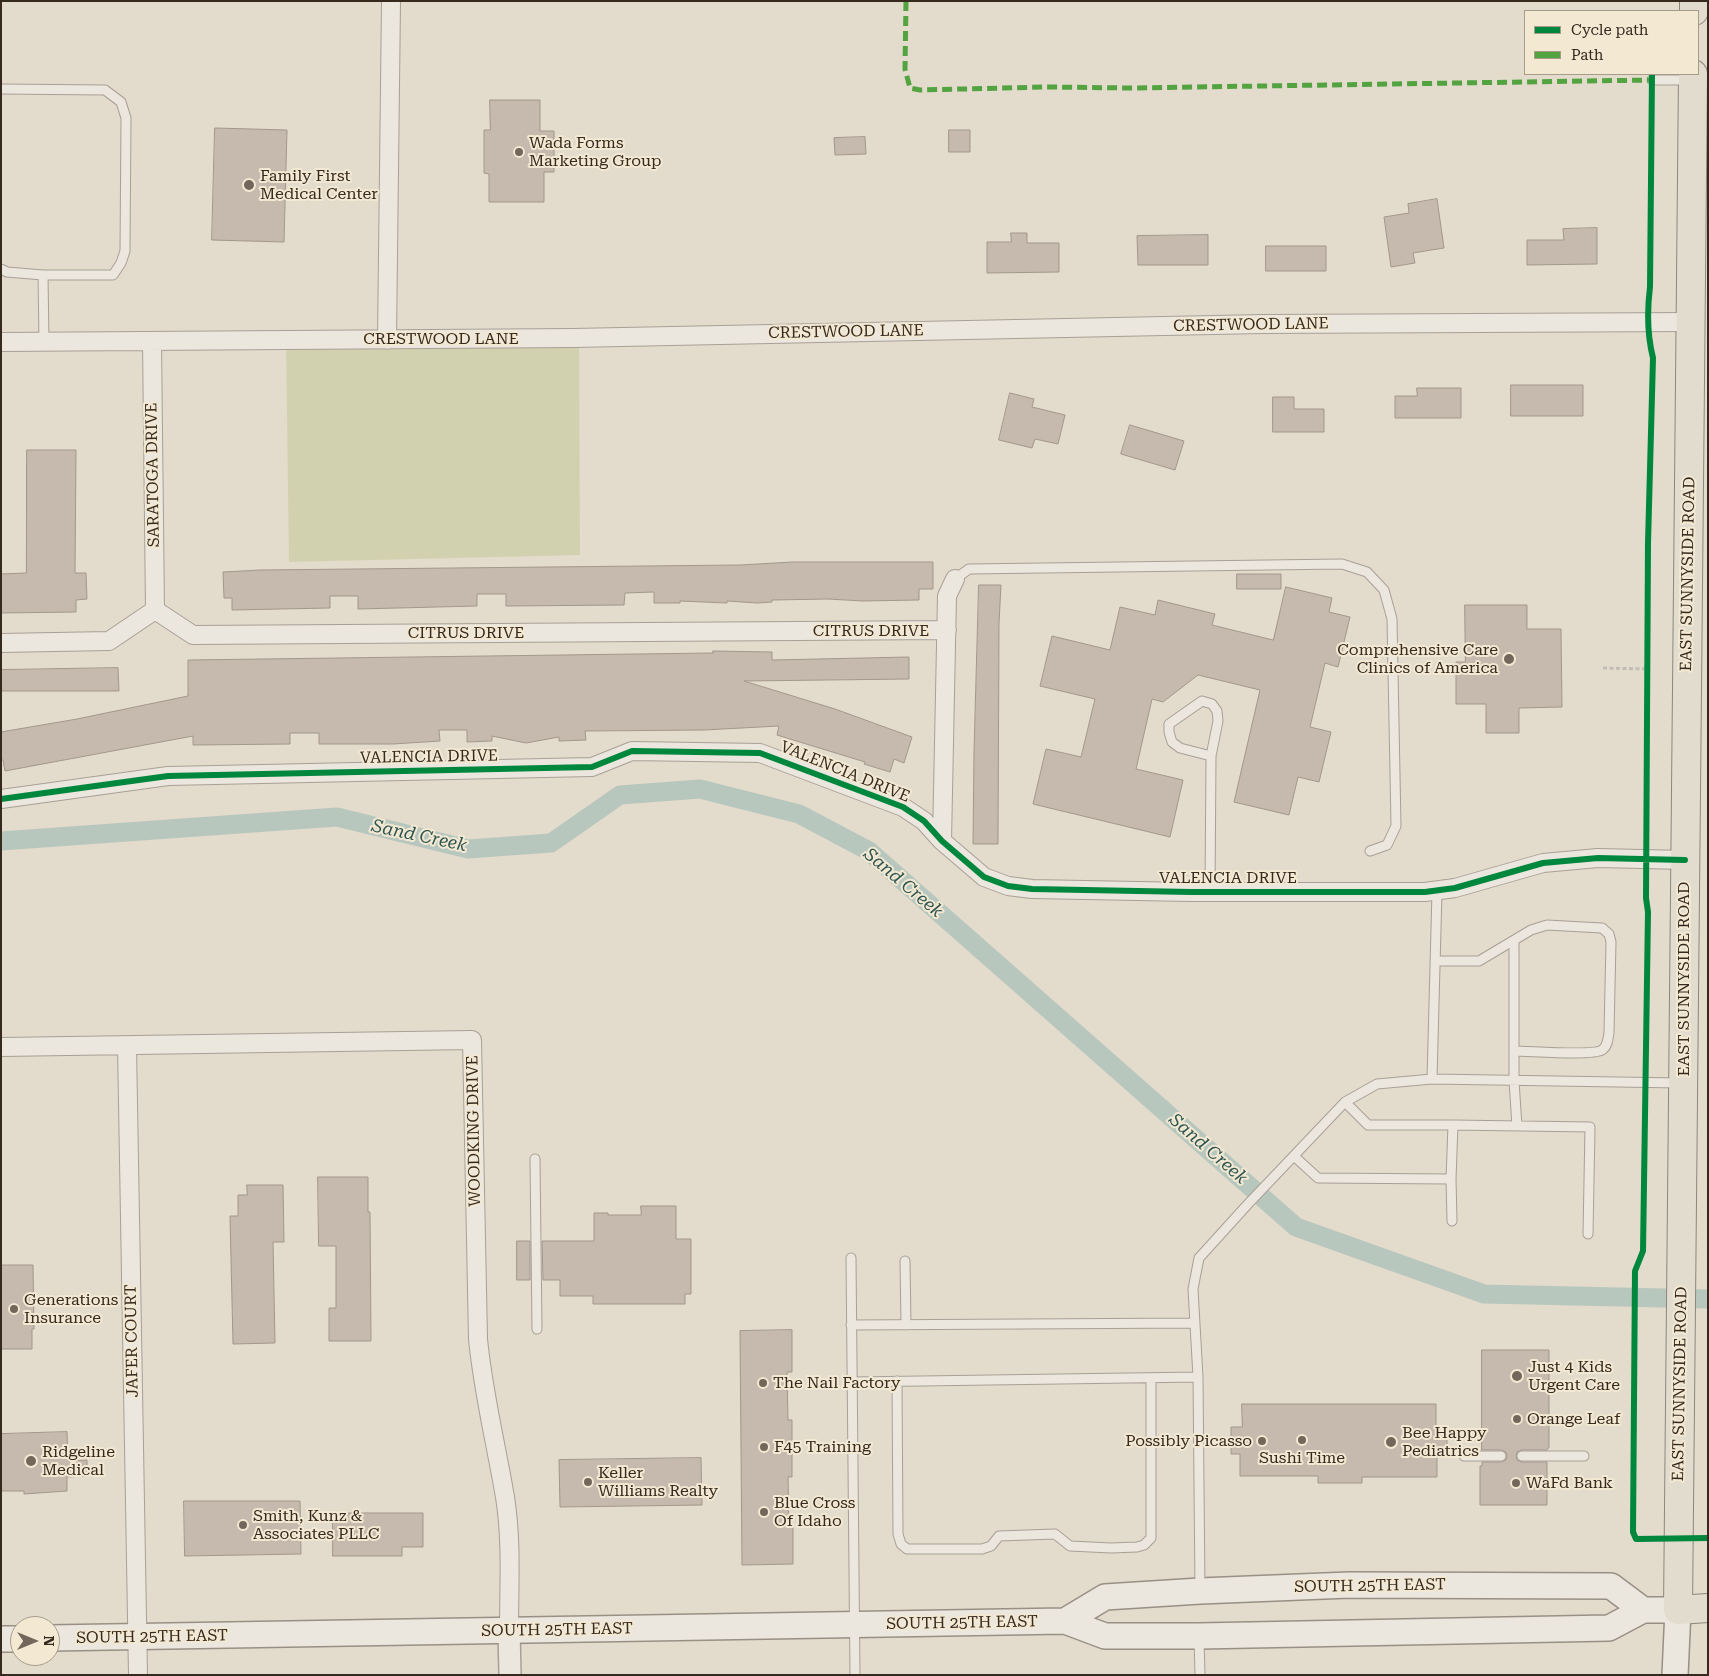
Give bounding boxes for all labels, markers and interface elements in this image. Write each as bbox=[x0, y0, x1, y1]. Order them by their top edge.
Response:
legend bbox=[1524, 10, 1699, 75]
text: Cycle path bbox=[1571, 21, 1648, 39]
text: Path bbox=[1571, 46, 1604, 64]
place label: Wada Forms Marketing Group bbox=[529, 133, 662, 171]
marker: Wada Forms Marketing Group bbox=[513, 146, 525, 158]
place label: Family First Medical Center bbox=[260, 166, 378, 204]
marker: Family First Medical Center bbox=[242, 178, 256, 192]
street label: CRESTWOOD LANE bbox=[1173, 314, 1329, 336]
street label: CRESTWOOD LANE bbox=[768, 321, 924, 343]
street label: CRESTWOOD LANE bbox=[363, 329, 519, 349]
street label: SARATOGA DRIVE bbox=[142, 403, 164, 547]
street label: EAST SUNNYSIDE ROAD bbox=[1677, 476, 1699, 672]
street label: CITRUS DRIVE bbox=[813, 621, 929, 641]
street label: CITRUS DRIVE bbox=[408, 623, 524, 643]
place label: Comprehensive Care Clinics of America bbox=[1337, 640, 1498, 678]
marker: Comprehensive Care Clinics of America bbox=[1502, 652, 1516, 666]
street label: VALENCIA DRIVE bbox=[777, 737, 913, 807]
street label: VALENCIA DRIVE bbox=[360, 746, 498, 768]
water label: Sand Creek bbox=[369, 815, 469, 857]
water label: Sand Creek bbox=[859, 844, 947, 922]
street label: VALENCIA DRIVE bbox=[1159, 868, 1297, 888]
street label: EAST SUNNYSIDE ROAD bbox=[1674, 882, 1694, 1076]
street label: WOODKING DRIVE bbox=[463, 1055, 485, 1207]
water label: Sand Creek bbox=[1164, 1109, 1252, 1189]
street label: JAFER COURT bbox=[121, 1284, 143, 1398]
street label: EAST SUNNYSIDE ROAD bbox=[1669, 1286, 1691, 1482]
place label: Generations Insurance bbox=[24, 1290, 118, 1328]
marker: Generations Insurance bbox=[8, 1303, 20, 1315]
place label: Just 4 Kids Urgent Care bbox=[1528, 1357, 1620, 1395]
marker: Just 4 Kids Urgent Care bbox=[1510, 1369, 1524, 1383]
place label: The Nail Factory bbox=[773, 1373, 900, 1393]
marker: The Nail Factory bbox=[757, 1377, 769, 1389]
place label: Orange Leaf bbox=[1527, 1409, 1620, 1429]
marker: Orange Leaf bbox=[1511, 1413, 1523, 1425]
place label: Bee Happy Pediatrics bbox=[1402, 1423, 1486, 1461]
place label: Possibly Picasso bbox=[1125, 1431, 1252, 1451]
marker: Sushi Time bbox=[1296, 1434, 1308, 1446]
marker: Possibly Picasso bbox=[1256, 1435, 1268, 1447]
marker: Bee Happy Pediatrics bbox=[1384, 1435, 1398, 1449]
place label: F45 Training bbox=[774, 1437, 871, 1457]
marker: F45 Training bbox=[758, 1441, 770, 1453]
place label: Ridgeline Medical bbox=[42, 1442, 115, 1480]
place label: Sushi Time bbox=[1259, 1448, 1345, 1468]
marker: Ridgeline Medical bbox=[24, 1454, 38, 1468]
place label: Keller Williams Realty bbox=[598, 1463, 718, 1501]
place label: WaFd Bank bbox=[1526, 1473, 1613, 1493]
marker: Keller Williams Realty bbox=[582, 1476, 594, 1488]
marker: WaFd Bank bbox=[1510, 1477, 1522, 1489]
place label: Blue Cross Of Idaho bbox=[774, 1493, 855, 1531]
place label: Smith, Kunz & Associates PLLC bbox=[253, 1506, 379, 1544]
marker: Blue Cross Of Idaho bbox=[758, 1506, 770, 1518]
marker: Smith, Kunz & Associates PLLC bbox=[237, 1519, 249, 1531]
street label: SOUTH 25TH EAST bbox=[1294, 1575, 1446, 1597]
street label: SOUTH 25TH EAST bbox=[886, 1612, 1038, 1634]
north arrow bbox=[10, 1616, 60, 1666]
street label: SOUTH 25TH EAST bbox=[481, 1619, 633, 1641]
street label: SOUTH 25TH EAST bbox=[76, 1626, 228, 1648]
text: N bbox=[41, 1636, 57, 1646]

